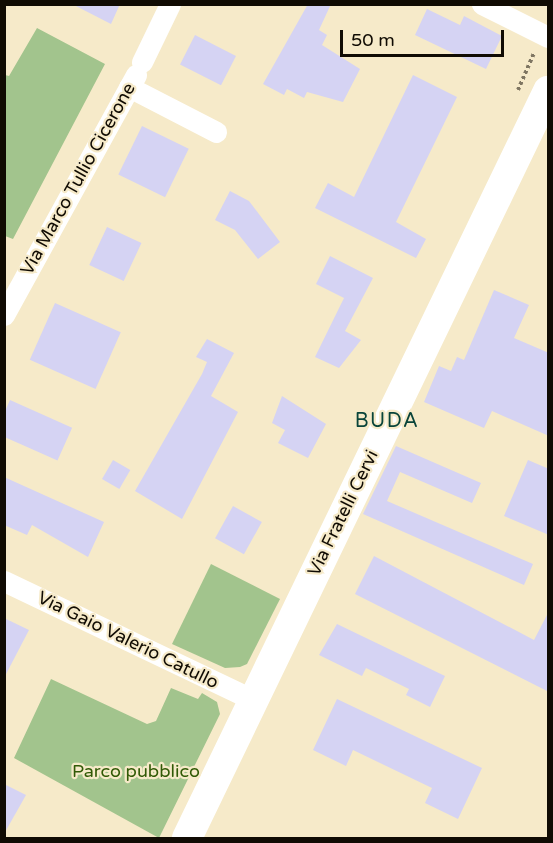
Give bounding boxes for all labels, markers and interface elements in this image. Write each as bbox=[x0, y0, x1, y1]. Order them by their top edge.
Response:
scale bar bbox=[343, 18, 506, 56]
text: 50 m bbox=[351, 29, 395, 51]
street label: Via Marco Tullio Cicerone bbox=[16, 79, 140, 279]
district label: BUDA bbox=[355, 409, 419, 433]
street label: Via Fratelli Cervi bbox=[303, 447, 383, 579]
street label: Via Gaio Valerio Catullo bbox=[34, 587, 222, 693]
park label: Parco pubblico bbox=[72, 760, 200, 782]

